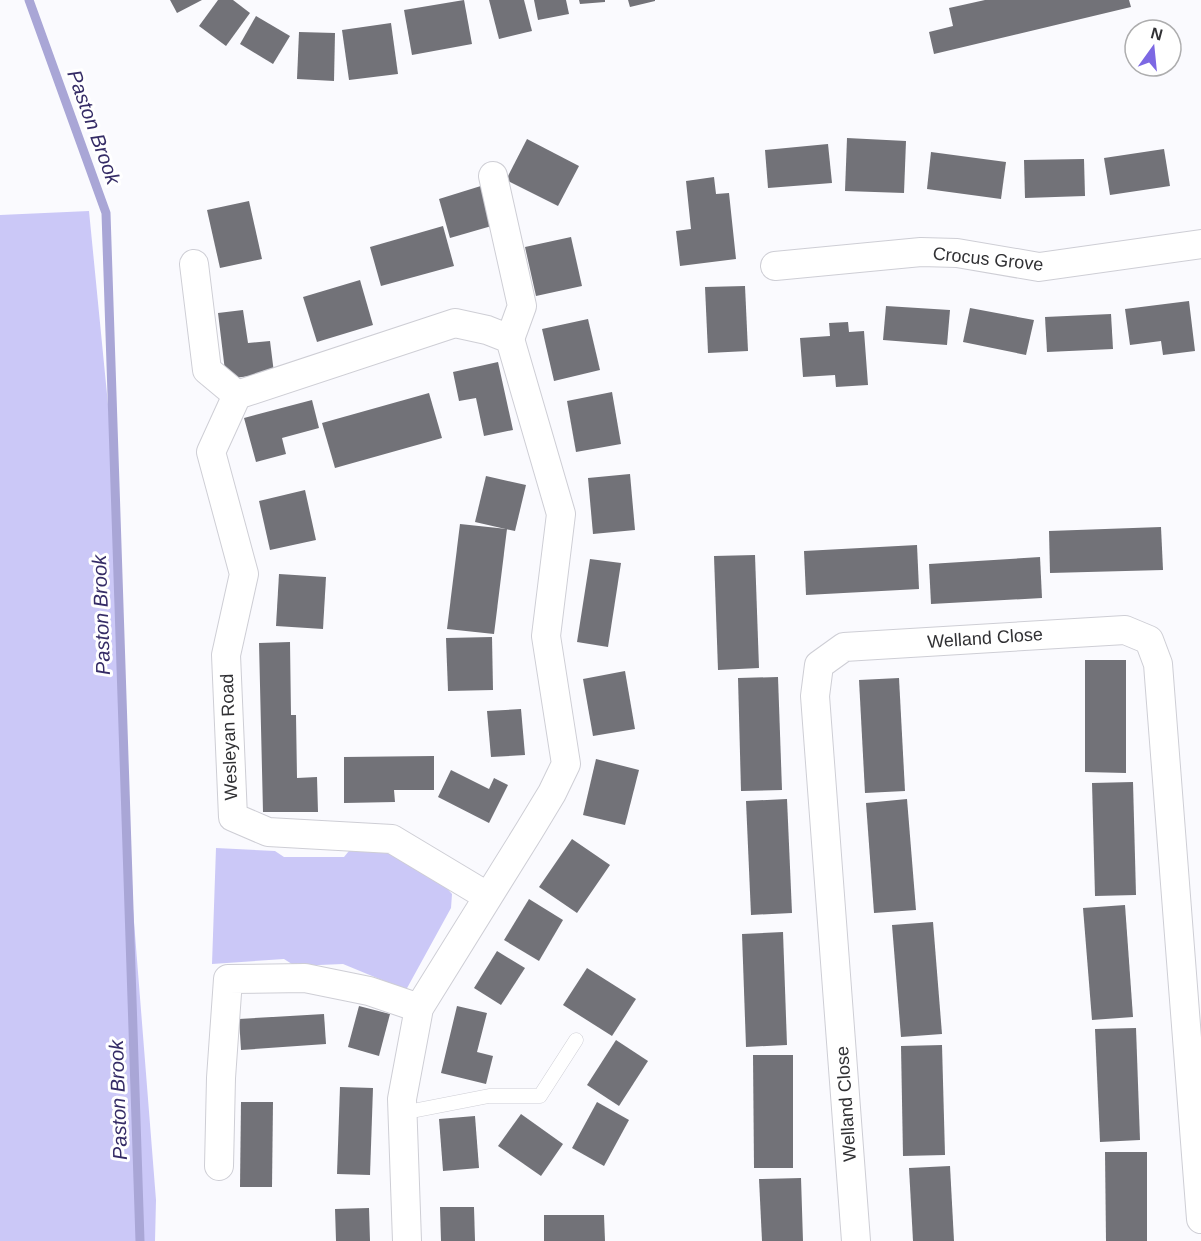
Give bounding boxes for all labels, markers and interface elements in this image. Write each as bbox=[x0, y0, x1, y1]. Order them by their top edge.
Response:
north arrow bbox=[1123, 18, 1183, 78]
text: N bbox=[1149, 24, 1165, 44]
water label: Paston Brook bbox=[63, 67, 125, 188]
street label: Crocus Grove bbox=[932, 243, 1044, 275]
water label: Paston Brook bbox=[88, 554, 114, 675]
street label: Welland Close bbox=[927, 624, 1043, 652]
street label: Wesleyan Road bbox=[217, 673, 241, 801]
water label: Paston Brook bbox=[105, 1039, 131, 1160]
street label: Welland Close bbox=[832, 1046, 860, 1162]

